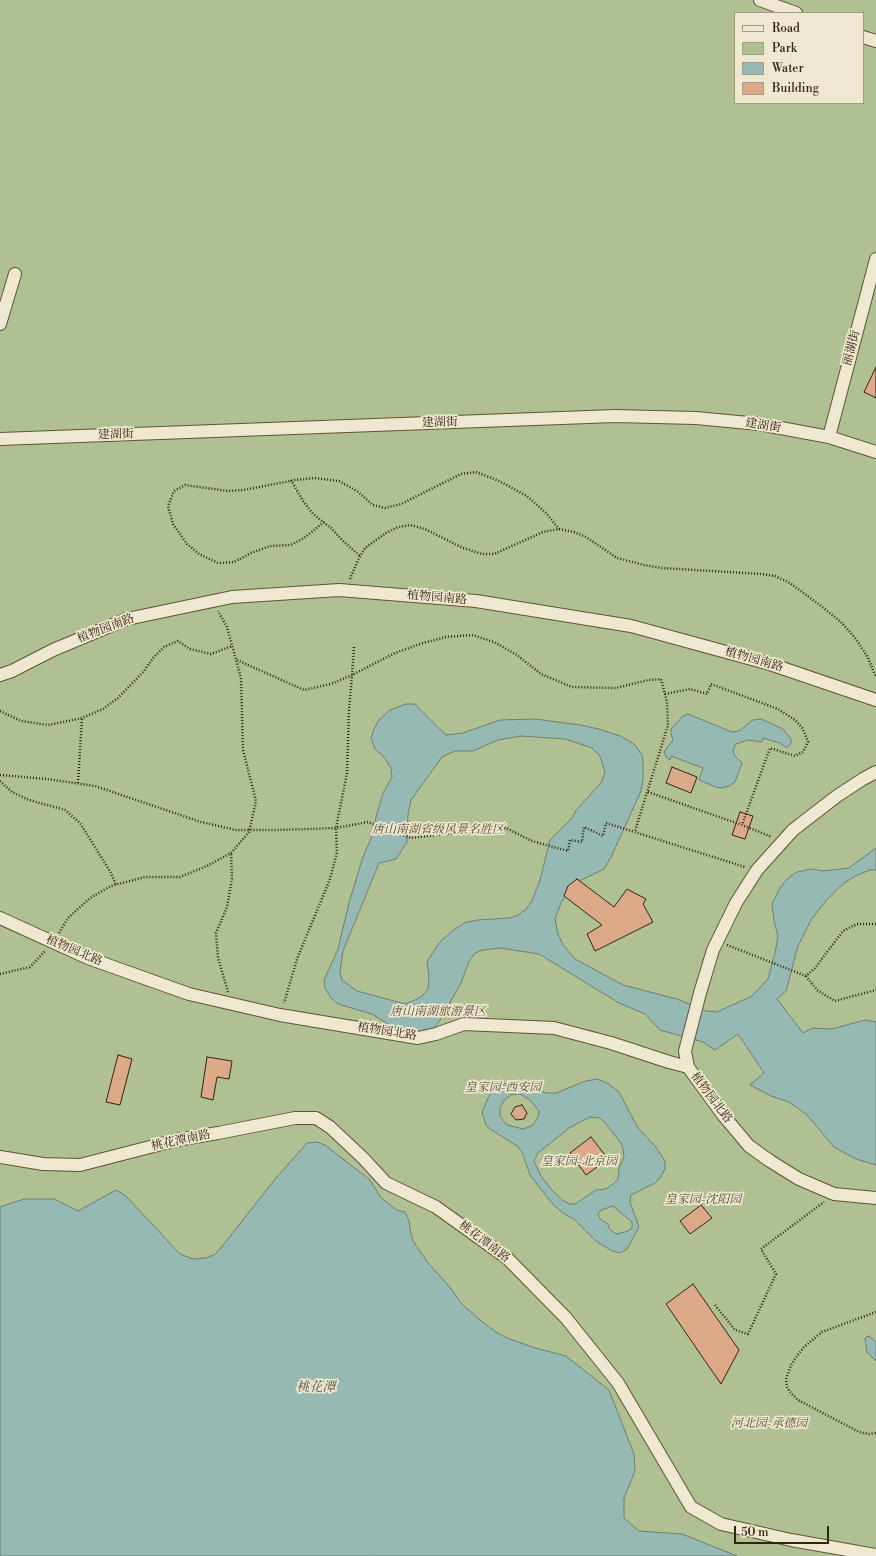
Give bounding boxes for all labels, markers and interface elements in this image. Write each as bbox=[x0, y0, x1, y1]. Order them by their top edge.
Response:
legend bbox=[734, 12, 864, 104]
text: Road bbox=[772, 21, 800, 36]
text: Park bbox=[772, 41, 797, 56]
text: Water bbox=[772, 61, 804, 76]
text: Building bbox=[772, 81, 819, 96]
street label: 丽湖街 bbox=[840, 329, 864, 367]
street label: 建湖街 bbox=[422, 415, 458, 431]
street label: 建湖街 bbox=[744, 416, 782, 436]
street label: 建湖街 bbox=[98, 427, 134, 443]
street label: 植物园南路 bbox=[406, 588, 468, 608]
street label: 植物园南路 bbox=[75, 612, 137, 646]
street label: 植物园南路 bbox=[723, 645, 785, 675]
park label: 唐山南湖省级风景名胜区 bbox=[372, 823, 504, 837]
street label: 植物园北路 bbox=[44, 933, 104, 969]
park label: 唐山南湖旅游景区 bbox=[390, 1005, 486, 1019]
street label: 植物园北路 bbox=[356, 1020, 418, 1044]
street label: 植物园北路 bbox=[687, 1070, 735, 1126]
park label: 皇家园-西安园 bbox=[465, 1081, 541, 1095]
street label: 桃花潭南路 bbox=[150, 1128, 212, 1154]
park label: 皇家园-北京园 bbox=[541, 1155, 617, 1169]
park label: 皇家园-沈阳园 bbox=[665, 1193, 741, 1207]
street label: 桃花潭南路 bbox=[456, 1218, 512, 1266]
water label: 桃花潭 bbox=[297, 1380, 335, 1396]
park label: 河北园-承德园 bbox=[731, 1417, 807, 1431]
scale bar bbox=[736, 1518, 831, 1544]
text: 50 m bbox=[741, 1525, 769, 1540]

